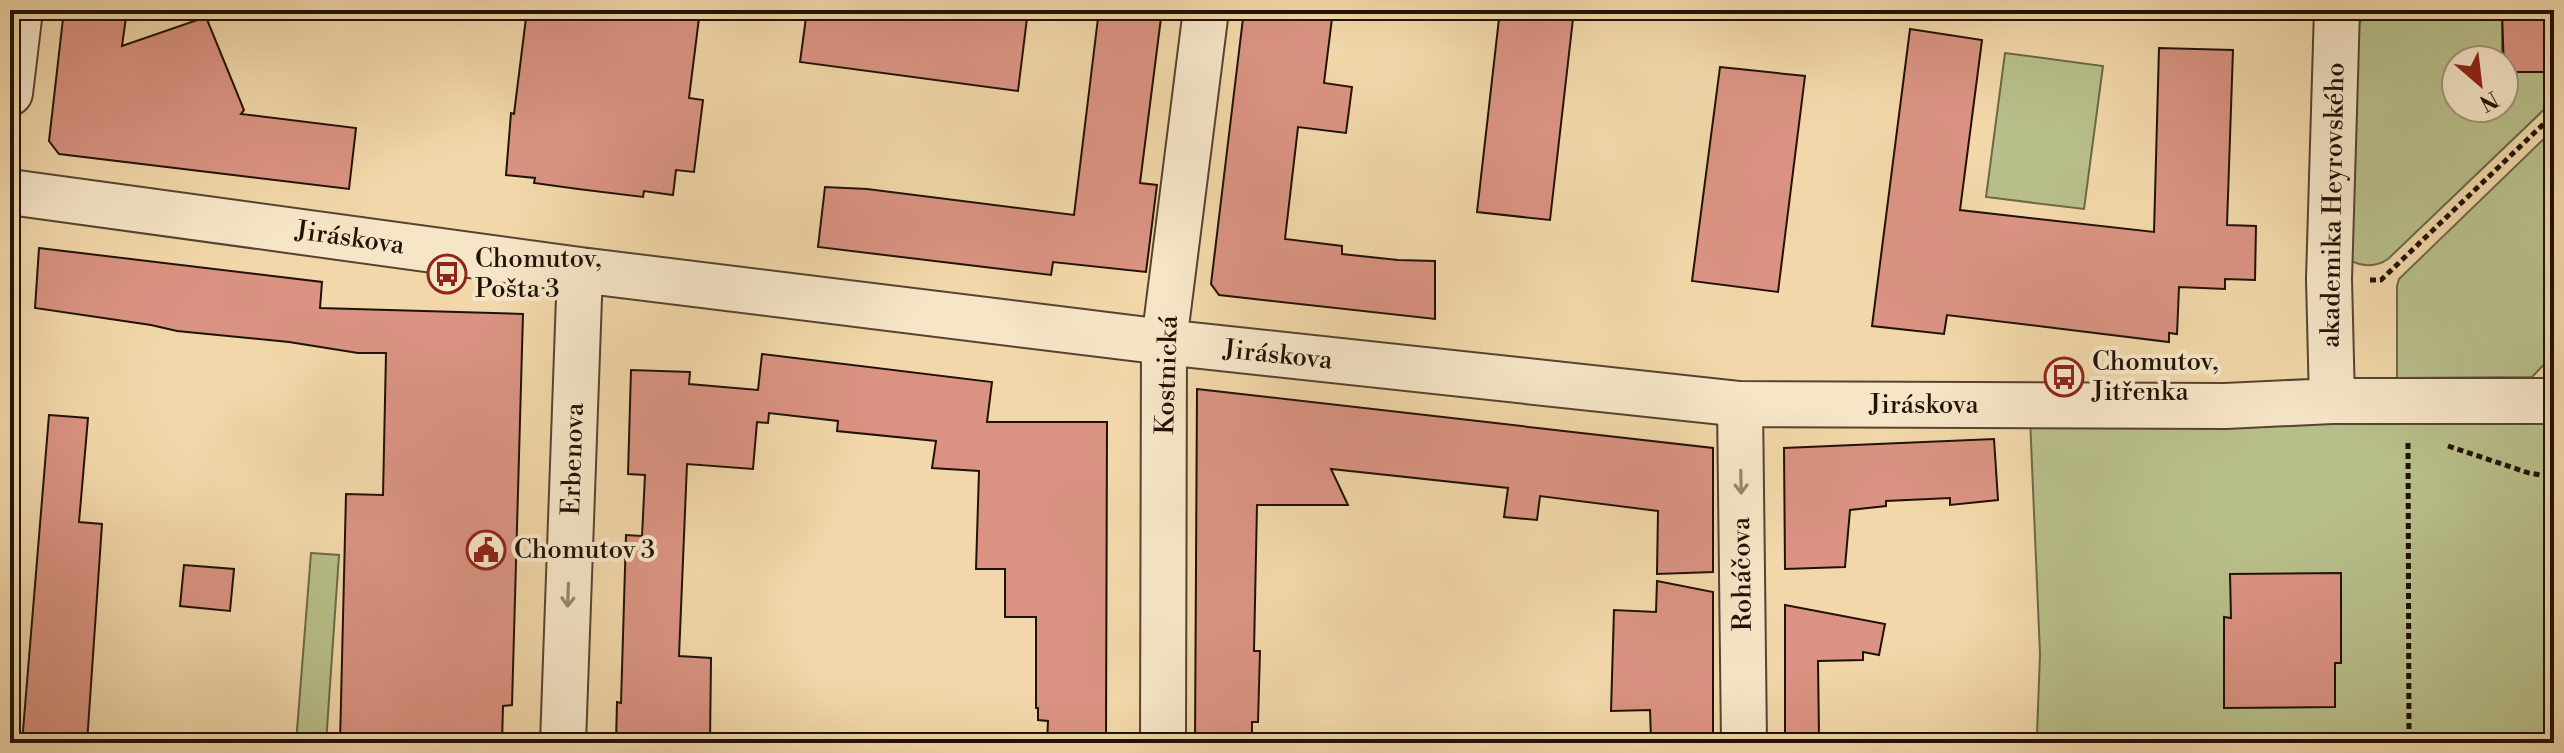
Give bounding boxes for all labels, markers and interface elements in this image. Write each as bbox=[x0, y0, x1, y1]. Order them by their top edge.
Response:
north arrow bbox=[2440, 44, 2520, 124]
street label: akademika Heyrovského bbox=[2315, 62, 2351, 348]
text: N bbox=[2474, 84, 2503, 117]
street label: Jiráskova bbox=[293, 214, 407, 262]
place label: Chomutov, Pošta 3 bbox=[475, 243, 602, 305]
bus stop icon: Chomutov, Pošta 3 bbox=[426, 253, 468, 295]
street label: Kostnická bbox=[1149, 314, 1185, 435]
street label: Jiráskova bbox=[1221, 333, 1335, 377]
place label: Chomutov, Jitřenka bbox=[2091, 346, 2219, 408]
bus stop icon: Chomutov, Jitřenka bbox=[2043, 356, 2085, 398]
street label: Jiráskova bbox=[1868, 389, 1980, 421]
street label: Erbenova bbox=[555, 401, 591, 516]
one-way arrow bbox=[1733, 468, 1749, 495]
street label: Roháčova bbox=[1725, 516, 1759, 631]
public building icon: Chomutov 3 bbox=[465, 529, 507, 571]
place label: Chomutov 3 bbox=[514, 534, 655, 566]
one-way arrow bbox=[561, 581, 576, 608]

